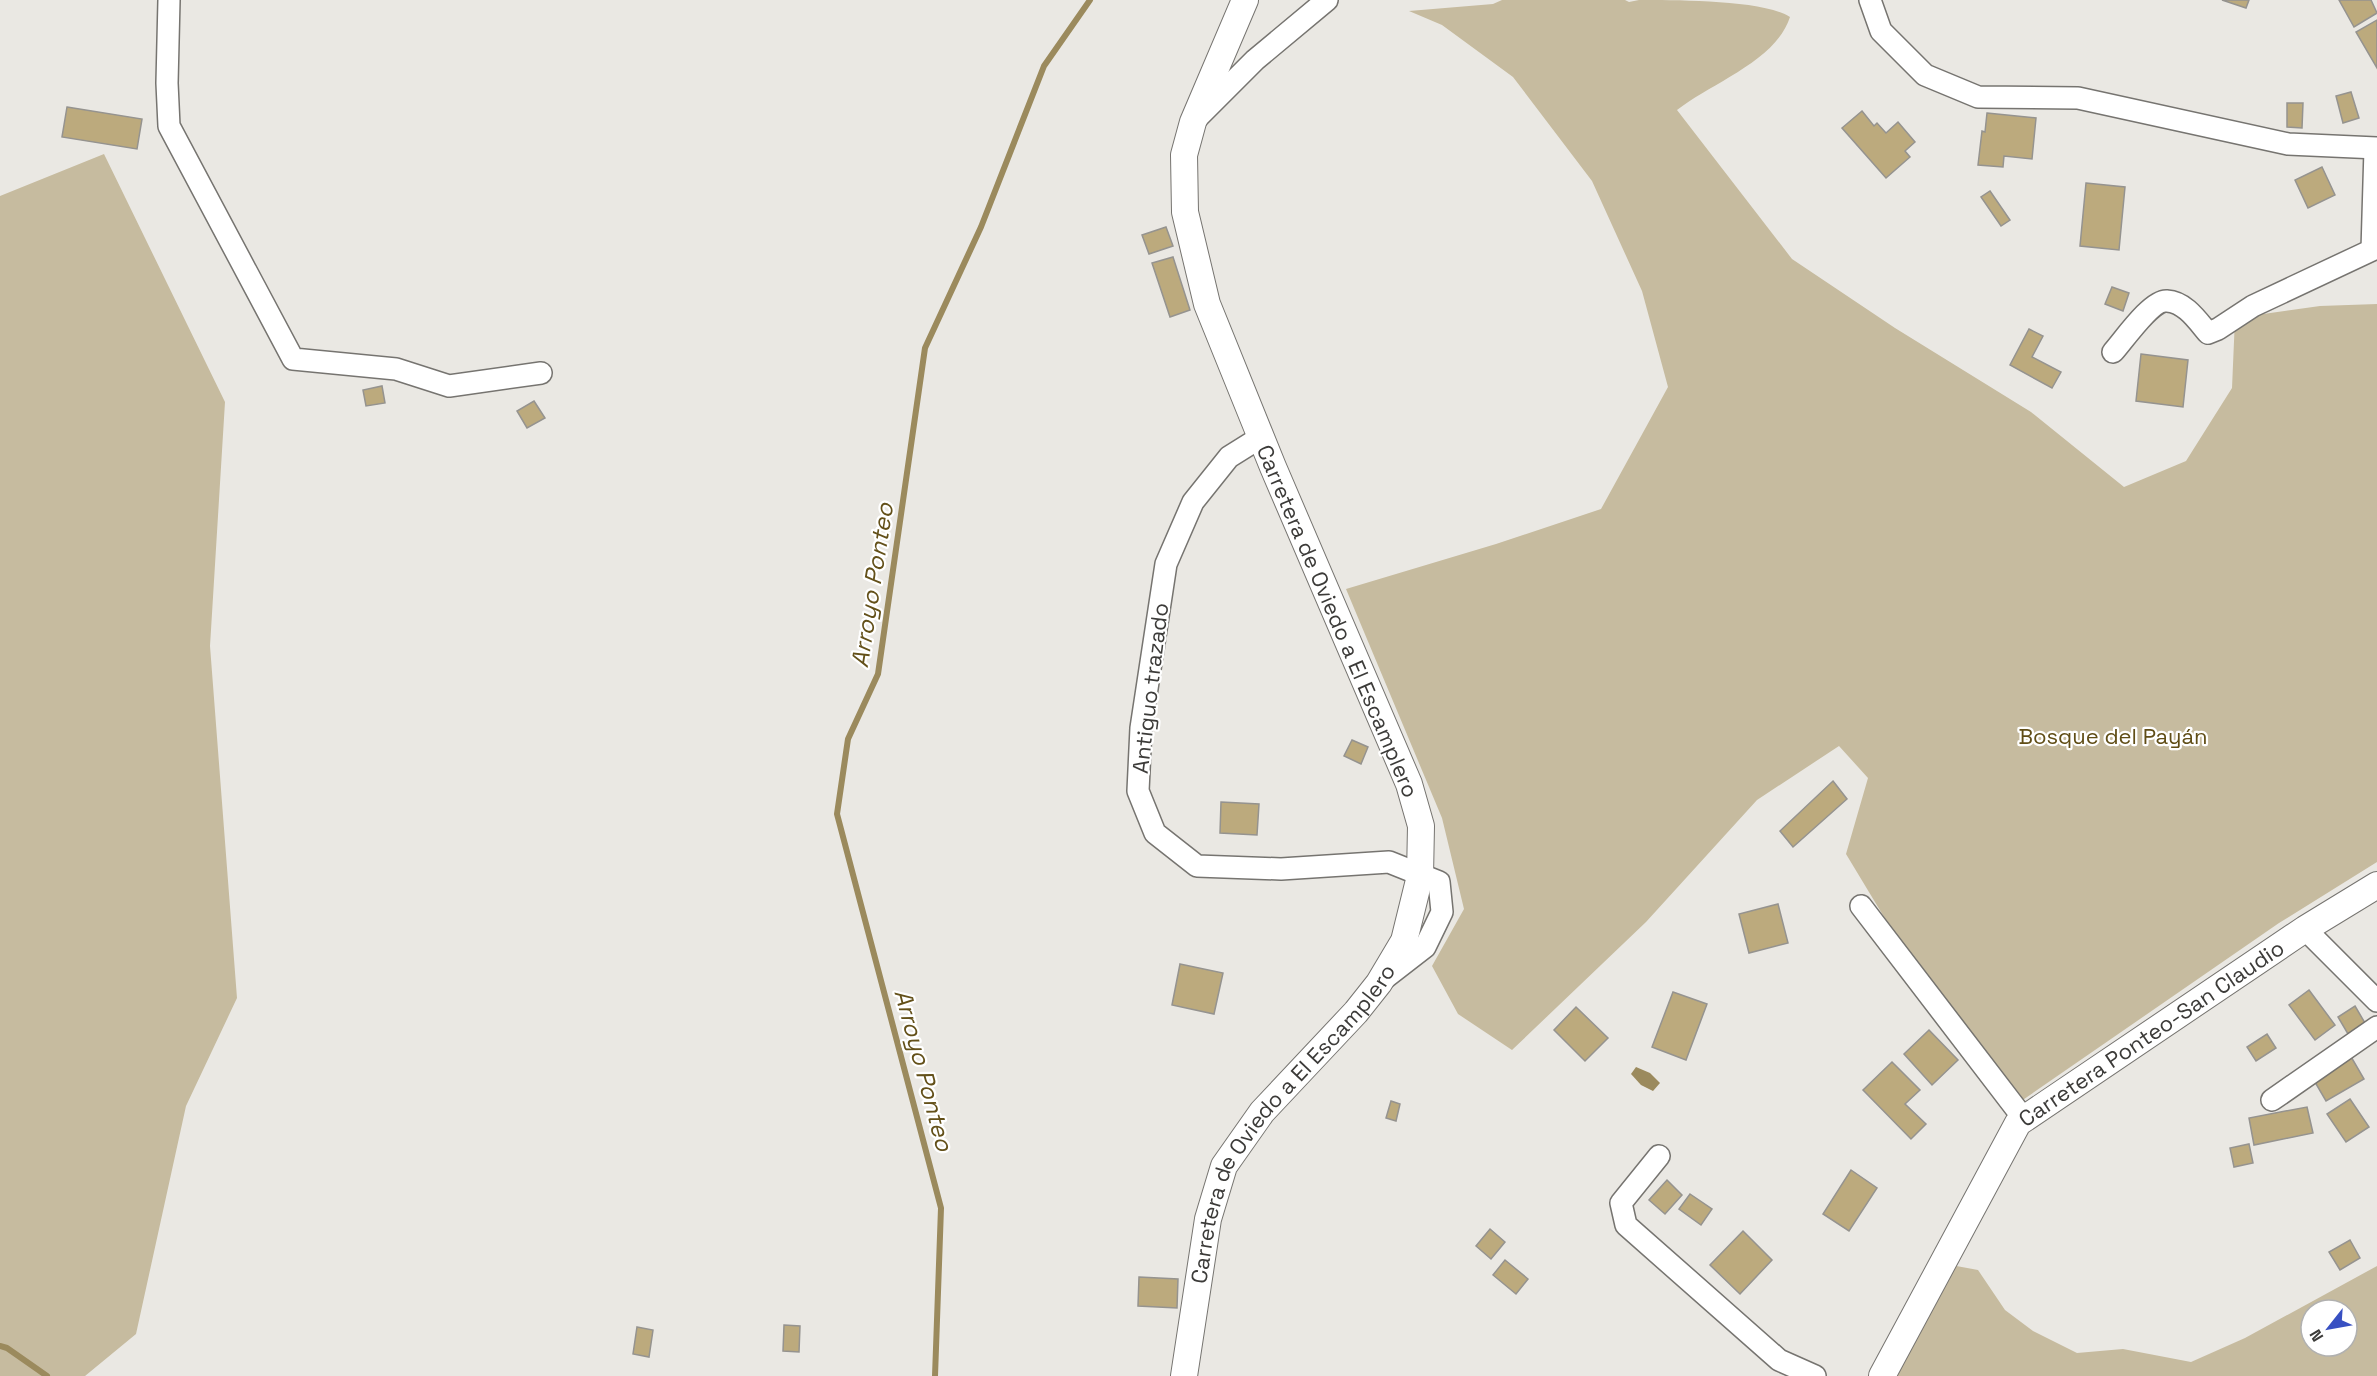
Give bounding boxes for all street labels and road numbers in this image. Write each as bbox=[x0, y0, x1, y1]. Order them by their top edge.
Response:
street label: Carretera de Oviedo a El Escamplero bbox=[1251, 440, 1425, 802]
street label: Antiguo trazado bbox=[1126, 601, 1174, 775]
street label: Carretera Ponteo-San Claudio bbox=[2013, 933, 2289, 1133]
street label: Carretera de Oviedo a El Escamplero bbox=[1184, 959, 1401, 1285]

